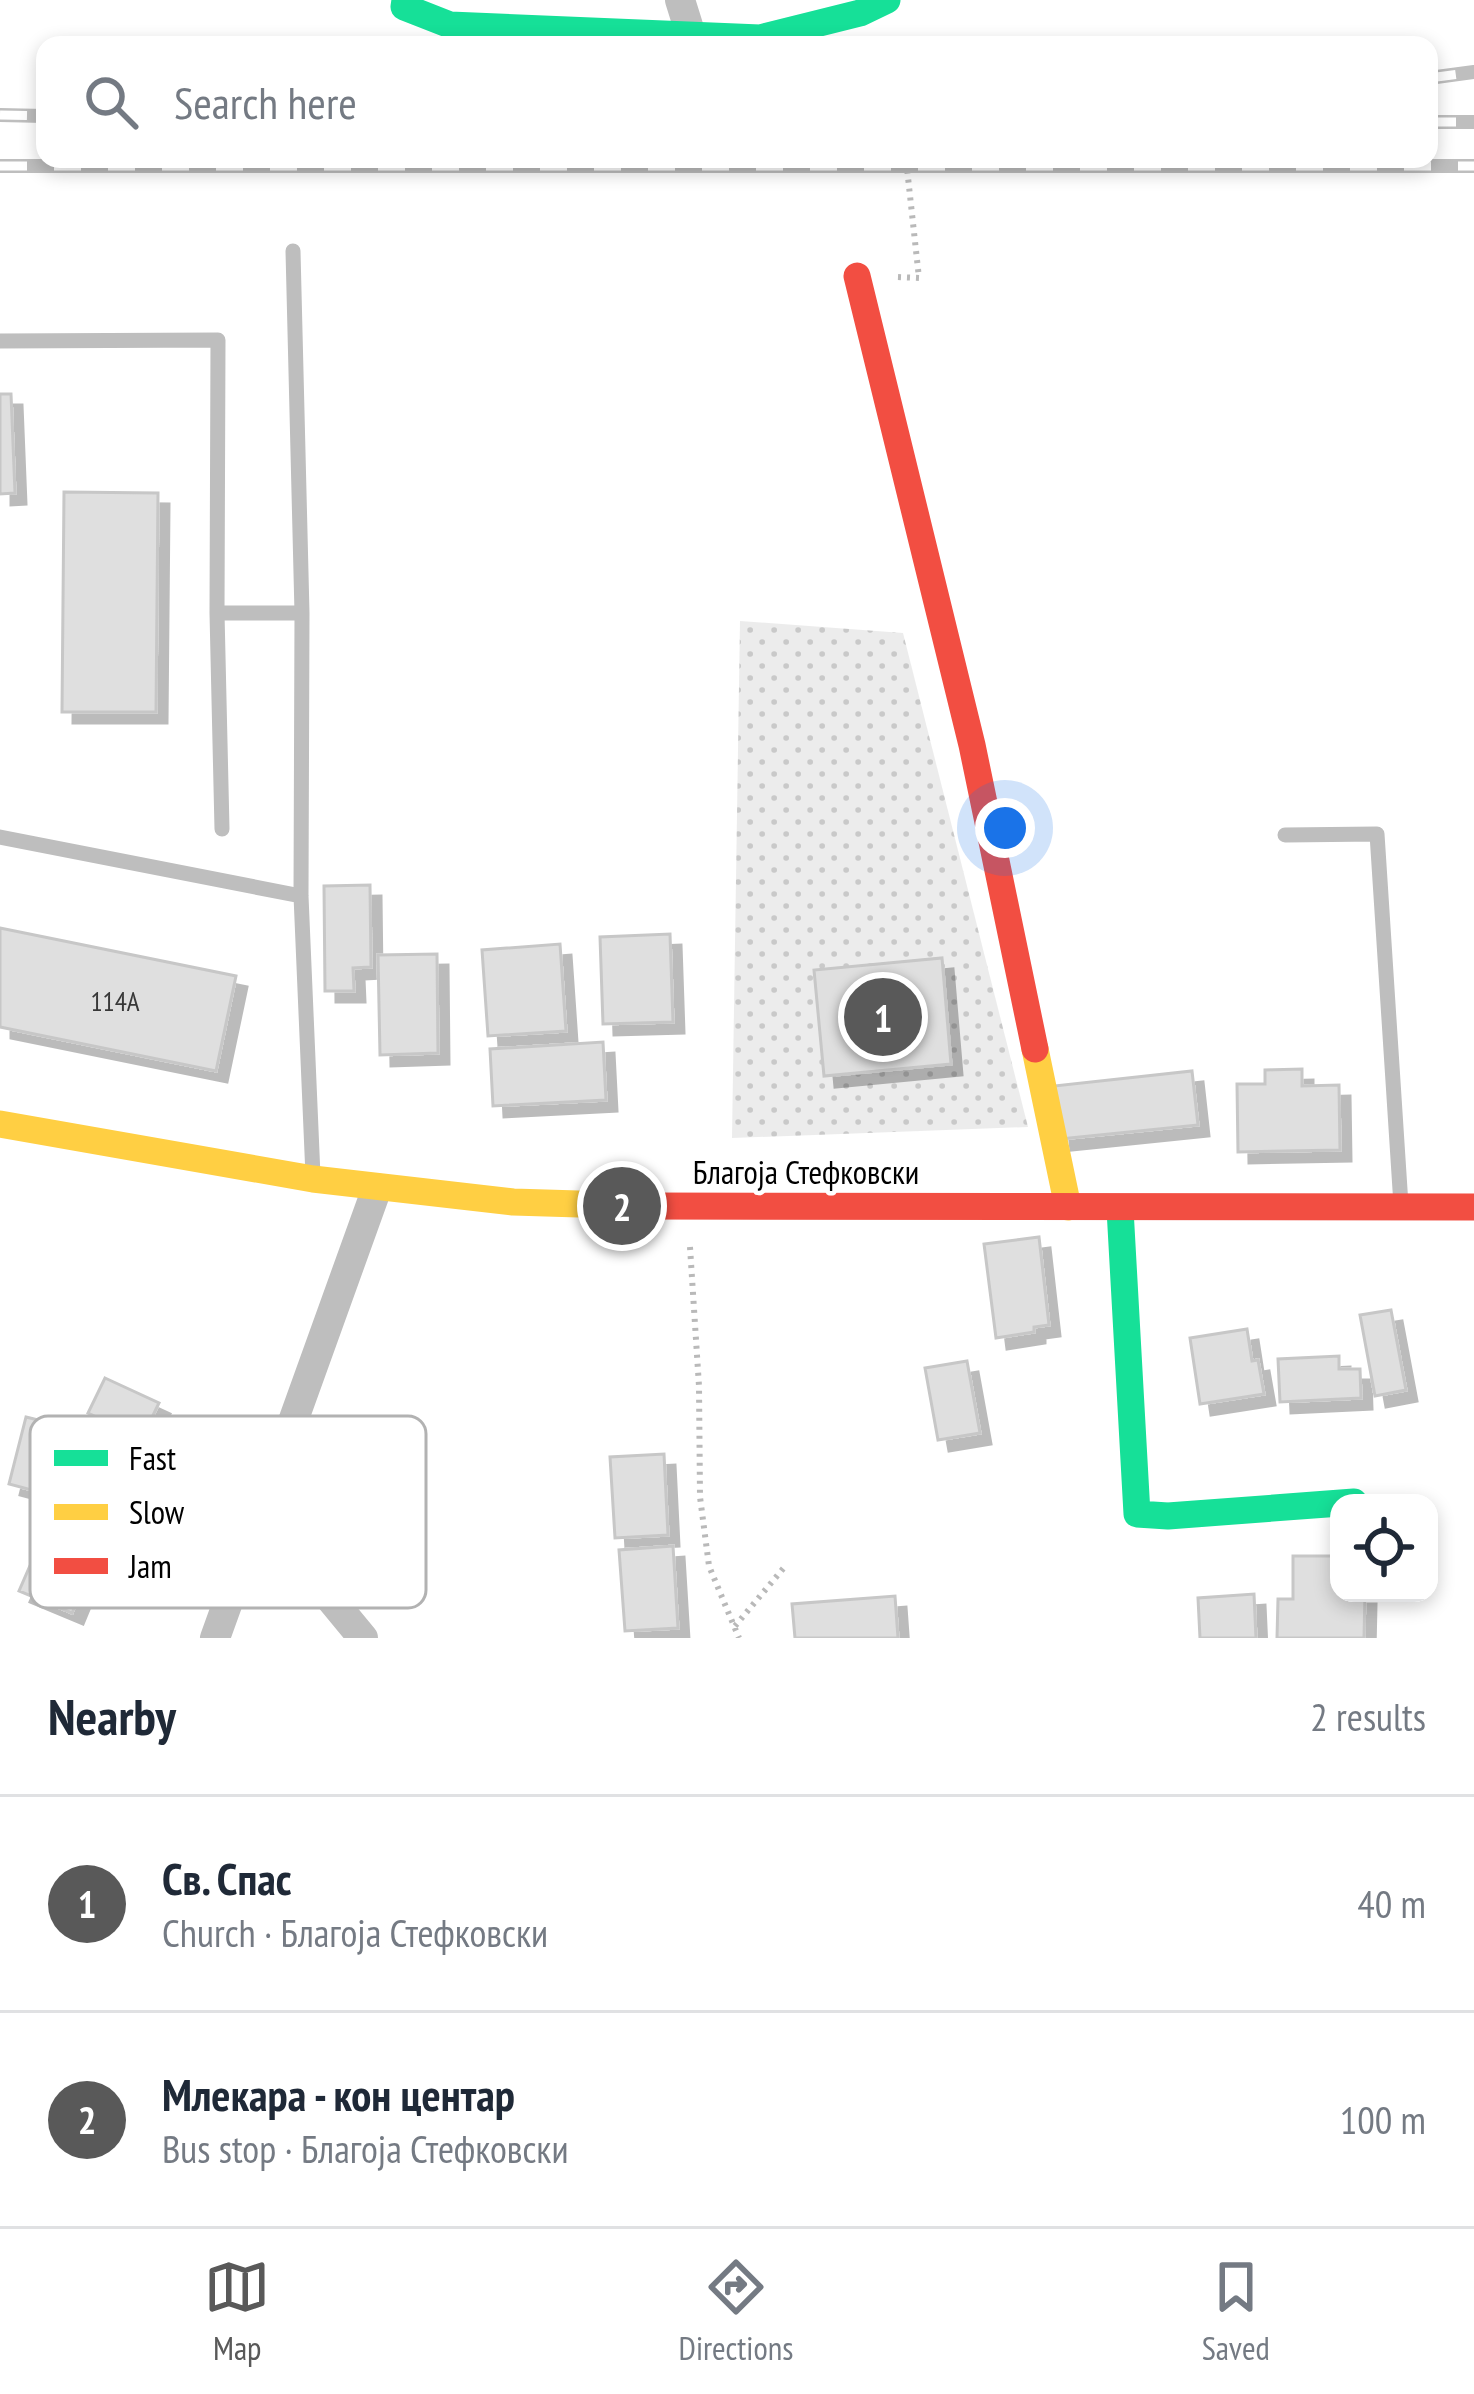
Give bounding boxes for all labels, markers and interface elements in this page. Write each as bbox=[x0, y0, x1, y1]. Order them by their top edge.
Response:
search box bbox=[36, 36, 1438, 168]
icon: search bbox=[78, 69, 144, 135]
text: Search here bbox=[174, 73, 357, 131]
your location bbox=[975, 798, 1035, 858]
pin: 1 bbox=[844, 972, 922, 1062]
house number: 114А bbox=[90, 984, 140, 1018]
street label: Благоја Стефковски bbox=[693, 1150, 919, 1193]
pin: 2 bbox=[583, 1161, 661, 1251]
legend bbox=[30, 1416, 426, 1608]
text: Fast bbox=[129, 1436, 176, 1479]
text: Slow bbox=[129, 1490, 185, 1533]
map controls bbox=[1330, 1494, 1438, 1602]
button: locate bbox=[1330, 1494, 1438, 1602]
text: Jam bbox=[128, 1544, 172, 1587]
text: Nearby bbox=[48, 1683, 176, 1749]
text: 2 results bbox=[1310, 1691, 1426, 1742]
text: Св. Спас bbox=[162, 1849, 292, 1907]
text: 1 bbox=[78, 1878, 96, 1929]
text: 40 m bbox=[1357, 1878, 1426, 1929]
text: Church · Благоја Стефковски bbox=[162, 1907, 548, 1958]
text: Млекара - кон центар bbox=[162, 2065, 515, 2123]
text: 2 bbox=[78, 2094, 96, 2145]
text: 100 m bbox=[1340, 2094, 1426, 2145]
text: Bus stop · Благоја Стефковски bbox=[162, 2123, 569, 2174]
tab: Map bbox=[204, 2254, 270, 2369]
tab: Directions bbox=[679, 2254, 793, 2369]
tab: Saved bbox=[1202, 2254, 1270, 2369]

